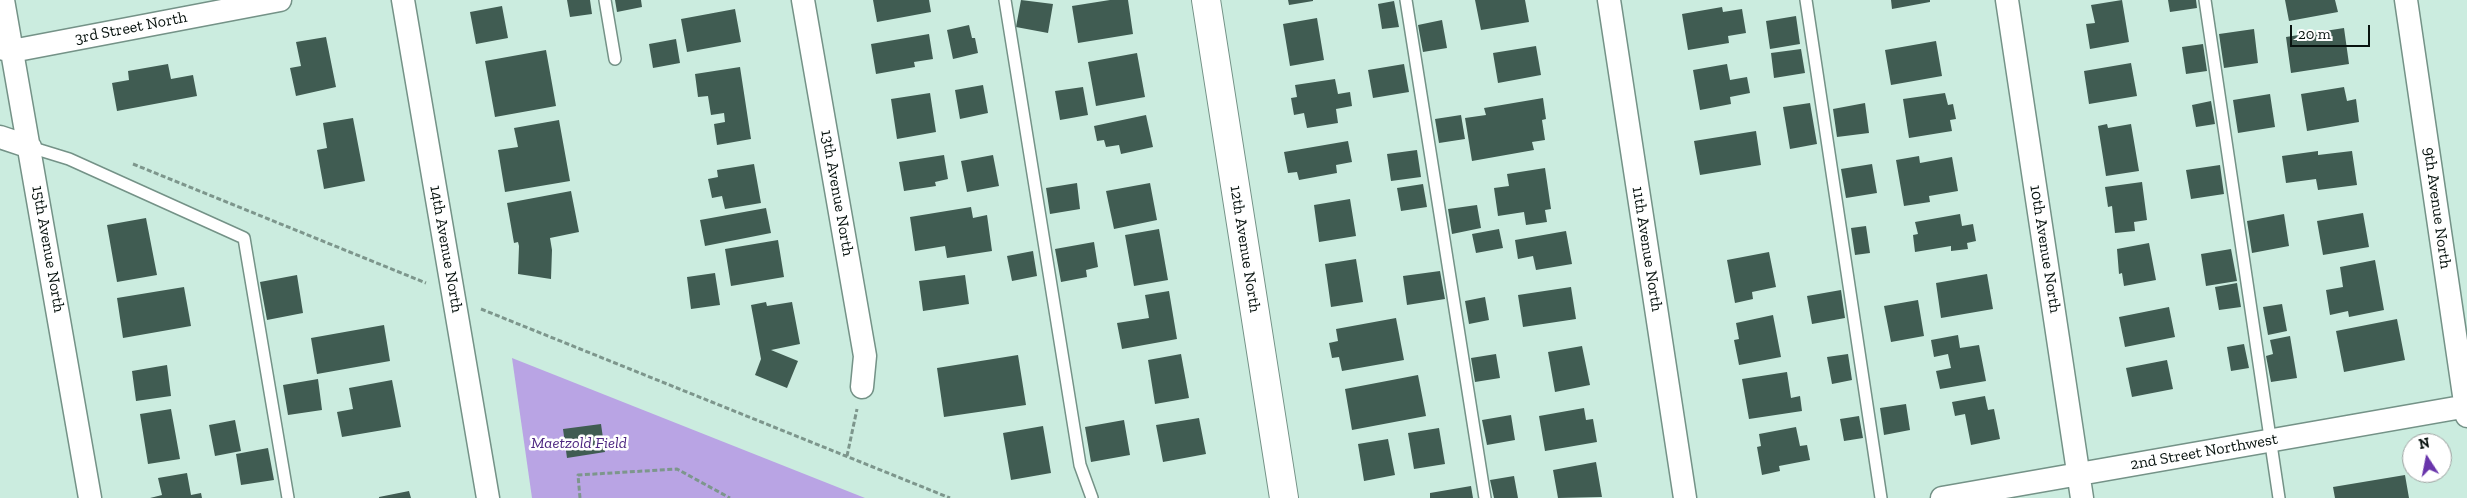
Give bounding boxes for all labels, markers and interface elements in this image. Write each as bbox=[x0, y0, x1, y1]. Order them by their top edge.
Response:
street label: 3rd Street North bbox=[73, 8, 189, 48]
scale bar bbox=[2292, 15, 2372, 47]
text: 20 m bbox=[2298, 25, 2331, 43]
street label: 13th Avenue North bbox=[816, 128, 858, 258]
street label: 9th Avenue North bbox=[2419, 146, 2455, 270]
street label: 15th Avenue North bbox=[27, 184, 69, 314]
street label: 14th Avenue North bbox=[425, 184, 467, 314]
street label: 12th Avenue North bbox=[1225, 184, 1265, 314]
street label: 10th Avenue North bbox=[2025, 184, 2065, 314]
street label: 11th Avenue North bbox=[1628, 185, 1666, 313]
street label: 2nd Street Northwest bbox=[2129, 430, 2279, 474]
park label: Maetzold Field bbox=[531, 433, 627, 453]
north arrow bbox=[2402, 433, 2452, 483]
text: N bbox=[2417, 434, 2431, 453]

